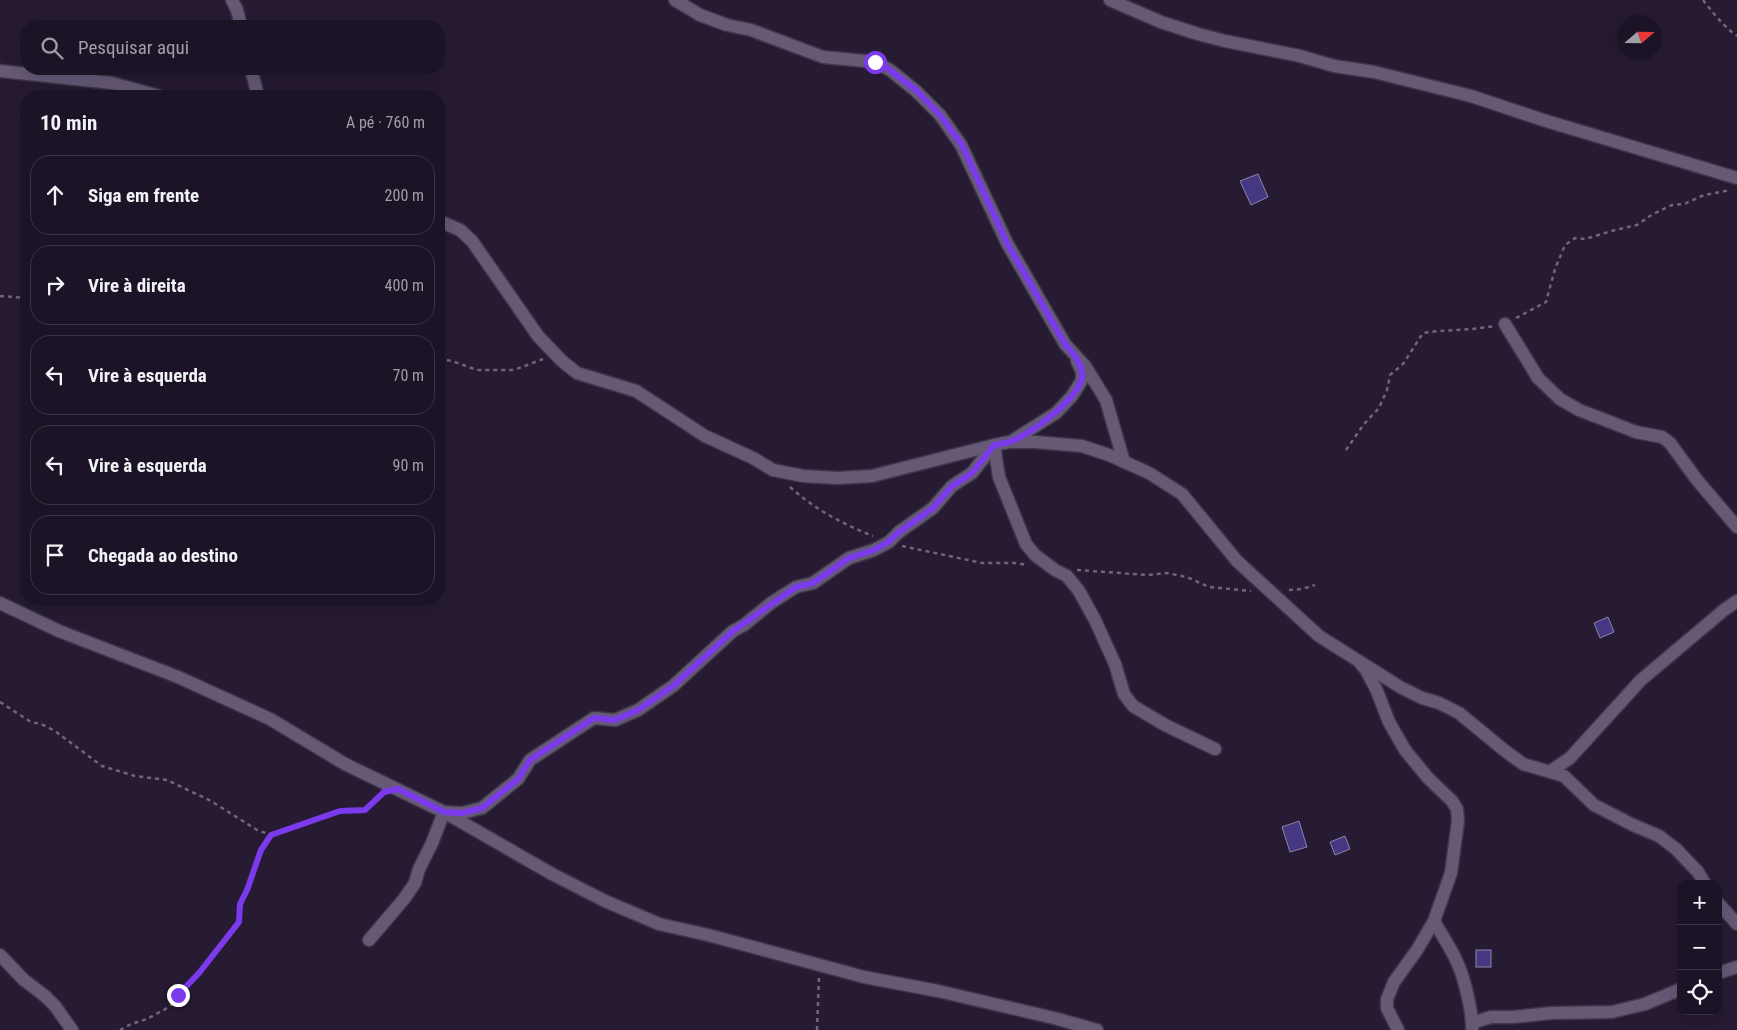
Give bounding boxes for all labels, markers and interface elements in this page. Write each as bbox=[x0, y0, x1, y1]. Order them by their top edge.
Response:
north arrow bbox=[1617, 15, 1662, 60]
search box bbox=[20, 20, 445, 75]
icon: search bbox=[38, 34, 66, 62]
text: Pesquisar aqui bbox=[78, 36, 189, 59]
route start bbox=[864, 51, 887, 74]
text: 10 min bbox=[40, 111, 97, 135]
text: A pé · 760 m bbox=[346, 113, 425, 132]
icon: ahead bbox=[41, 181, 69, 209]
text: Siga em frente bbox=[88, 184, 199, 207]
text: 200 m bbox=[385, 186, 424, 205]
icon: right bbox=[41, 271, 69, 299]
text: Vire à direita bbox=[88, 274, 186, 297]
text: 400 m bbox=[385, 276, 424, 295]
icon: left bbox=[41, 361, 69, 389]
text: Vire à esquerda bbox=[88, 364, 207, 387]
text: 70 m bbox=[392, 366, 424, 385]
icon: left bbox=[41, 451, 69, 479]
text: Vire à esquerda bbox=[88, 454, 207, 477]
text: 90 m bbox=[392, 456, 424, 475]
icon: arrive bbox=[41, 541, 69, 569]
text: Chegada ao destino bbox=[88, 544, 238, 567]
map controls bbox=[1677, 880, 1722, 1015]
button: + bbox=[1677, 880, 1722, 925]
button: − bbox=[1677, 925, 1722, 970]
button: locate bbox=[1677, 970, 1722, 1015]
route end bbox=[167, 984, 190, 1007]

